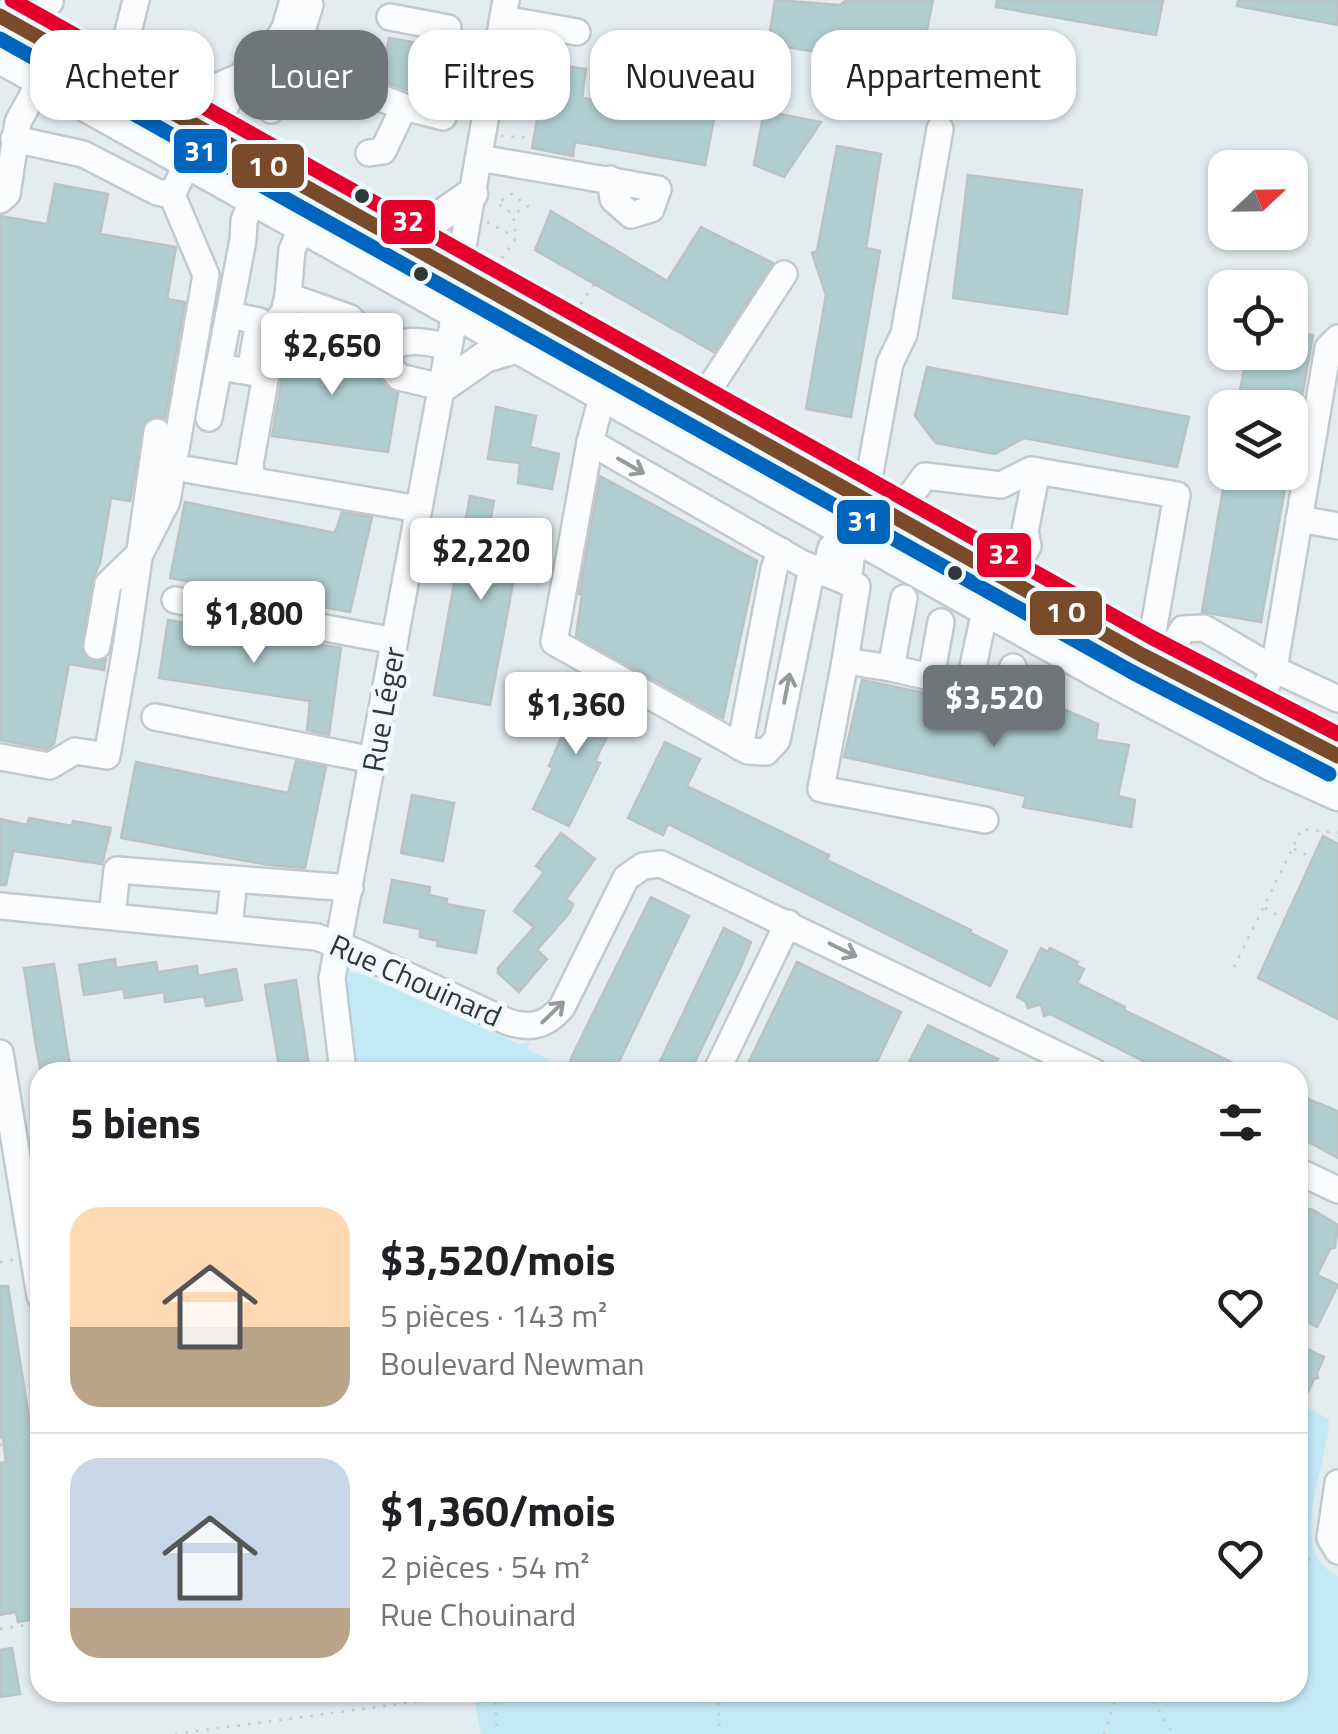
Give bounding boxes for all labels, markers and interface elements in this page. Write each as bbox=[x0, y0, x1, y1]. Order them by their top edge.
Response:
chip: Acheter bbox=[30, 30, 214, 120]
chip: Louer bbox=[234, 30, 388, 120]
chip: Filtres bbox=[408, 30, 570, 120]
chip: Nouveau bbox=[590, 30, 791, 120]
chip: Appartement bbox=[811, 30, 1076, 120]
line badge: 31 bbox=[172, 127, 229, 175]
text: 31 bbox=[184, 129, 216, 172]
line badge: 1 O bbox=[230, 142, 306, 190]
text: 1 O bbox=[248, 144, 288, 187]
north arrow bbox=[1208, 150, 1308, 250]
map controls bbox=[1208, 150, 1308, 490]
unlabelled marker bbox=[352, 186, 372, 206]
line badge: 32 bbox=[379, 198, 437, 246]
text: 32 bbox=[392, 199, 424, 242]
unlabelled marker bbox=[411, 264, 431, 284]
button: locate bbox=[1208, 270, 1308, 370]
pin: $2,650 bbox=[251, 313, 413, 398]
text: $2,650 bbox=[283, 321, 381, 369]
button: layers bbox=[1208, 390, 1308, 490]
one-way arrow bbox=[616, 456, 645, 476]
line badge: 31 bbox=[835, 498, 892, 546]
text: 31 bbox=[847, 499, 879, 542]
pin: $2,220 bbox=[400, 518, 562, 603]
text: $2,220 bbox=[432, 526, 530, 574]
line badge: 32 bbox=[975, 531, 1033, 579]
text: 32 bbox=[988, 532, 1020, 575]
unlabelled marker bbox=[945, 563, 965, 583]
pin: $1,800 bbox=[173, 581, 335, 666]
text: $1,800 bbox=[205, 589, 303, 637]
line badge: 1 O bbox=[1028, 589, 1104, 637]
text: 1 O bbox=[1046, 590, 1086, 633]
street label: Rue Léger bbox=[349, 643, 417, 775]
pin: $3,520 bbox=[913, 665, 1075, 750]
pin: $1,360 bbox=[495, 672, 657, 757]
one-way arrow bbox=[778, 672, 797, 705]
text: $3,520 bbox=[945, 673, 1043, 721]
text: $1,360 bbox=[527, 680, 625, 728]
street label: Rue Chouinard bbox=[323, 922, 509, 1038]
one-way arrow bbox=[827, 941, 857, 960]
one-way arrow bbox=[540, 1001, 565, 1025]
text: 5 biens bbox=[70, 1090, 201, 1154]
icon: filters bbox=[1213, 1095, 1268, 1150]
text: $3,520/mois bbox=[380, 1227, 616, 1291]
icon: home bbox=[150, 1247, 270, 1367]
icon: heart bbox=[1213, 1280, 1268, 1335]
text: 5 pièces · 143 m² bbox=[380, 1291, 607, 1339]
text: Boulevard Newman bbox=[380, 1339, 645, 1387]
text: $1,360/mois bbox=[380, 1478, 616, 1542]
icon: home bbox=[150, 1498, 270, 1618]
icon: heart bbox=[1213, 1531, 1268, 1586]
text: 2 pièces · 54 m² bbox=[380, 1542, 589, 1590]
text: Rue Chouinard bbox=[380, 1590, 576, 1638]

